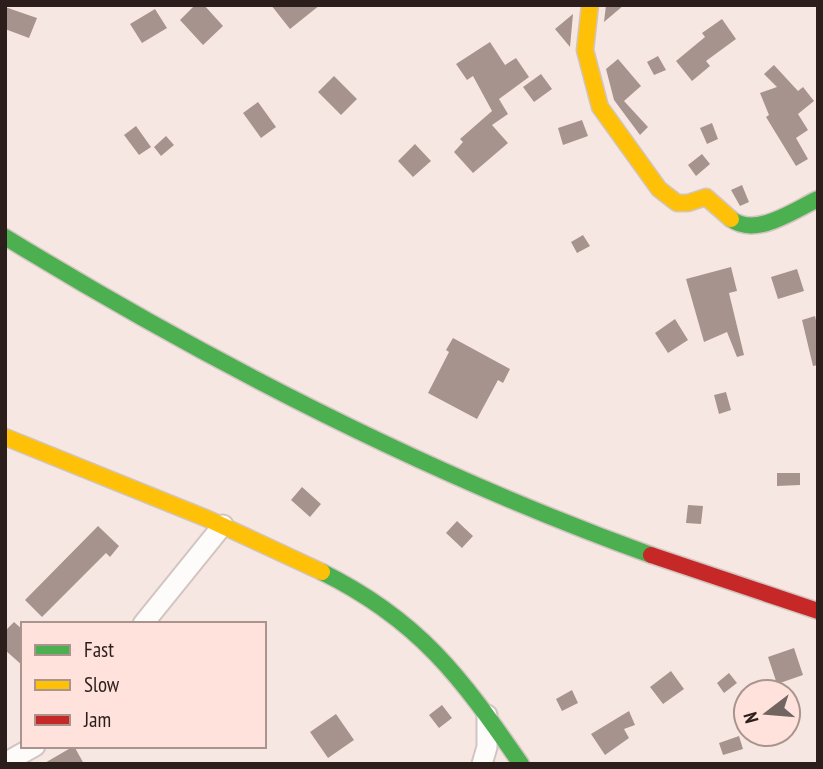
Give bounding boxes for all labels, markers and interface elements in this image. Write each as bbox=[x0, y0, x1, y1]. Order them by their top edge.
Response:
legend bbox=[21, 622, 266, 748]
text: Fast bbox=[84, 636, 114, 663]
text: Slow bbox=[84, 671, 120, 698]
north arrow bbox=[732, 678, 802, 748]
text: Jam bbox=[83, 706, 111, 733]
text: N bbox=[738, 709, 764, 726]

